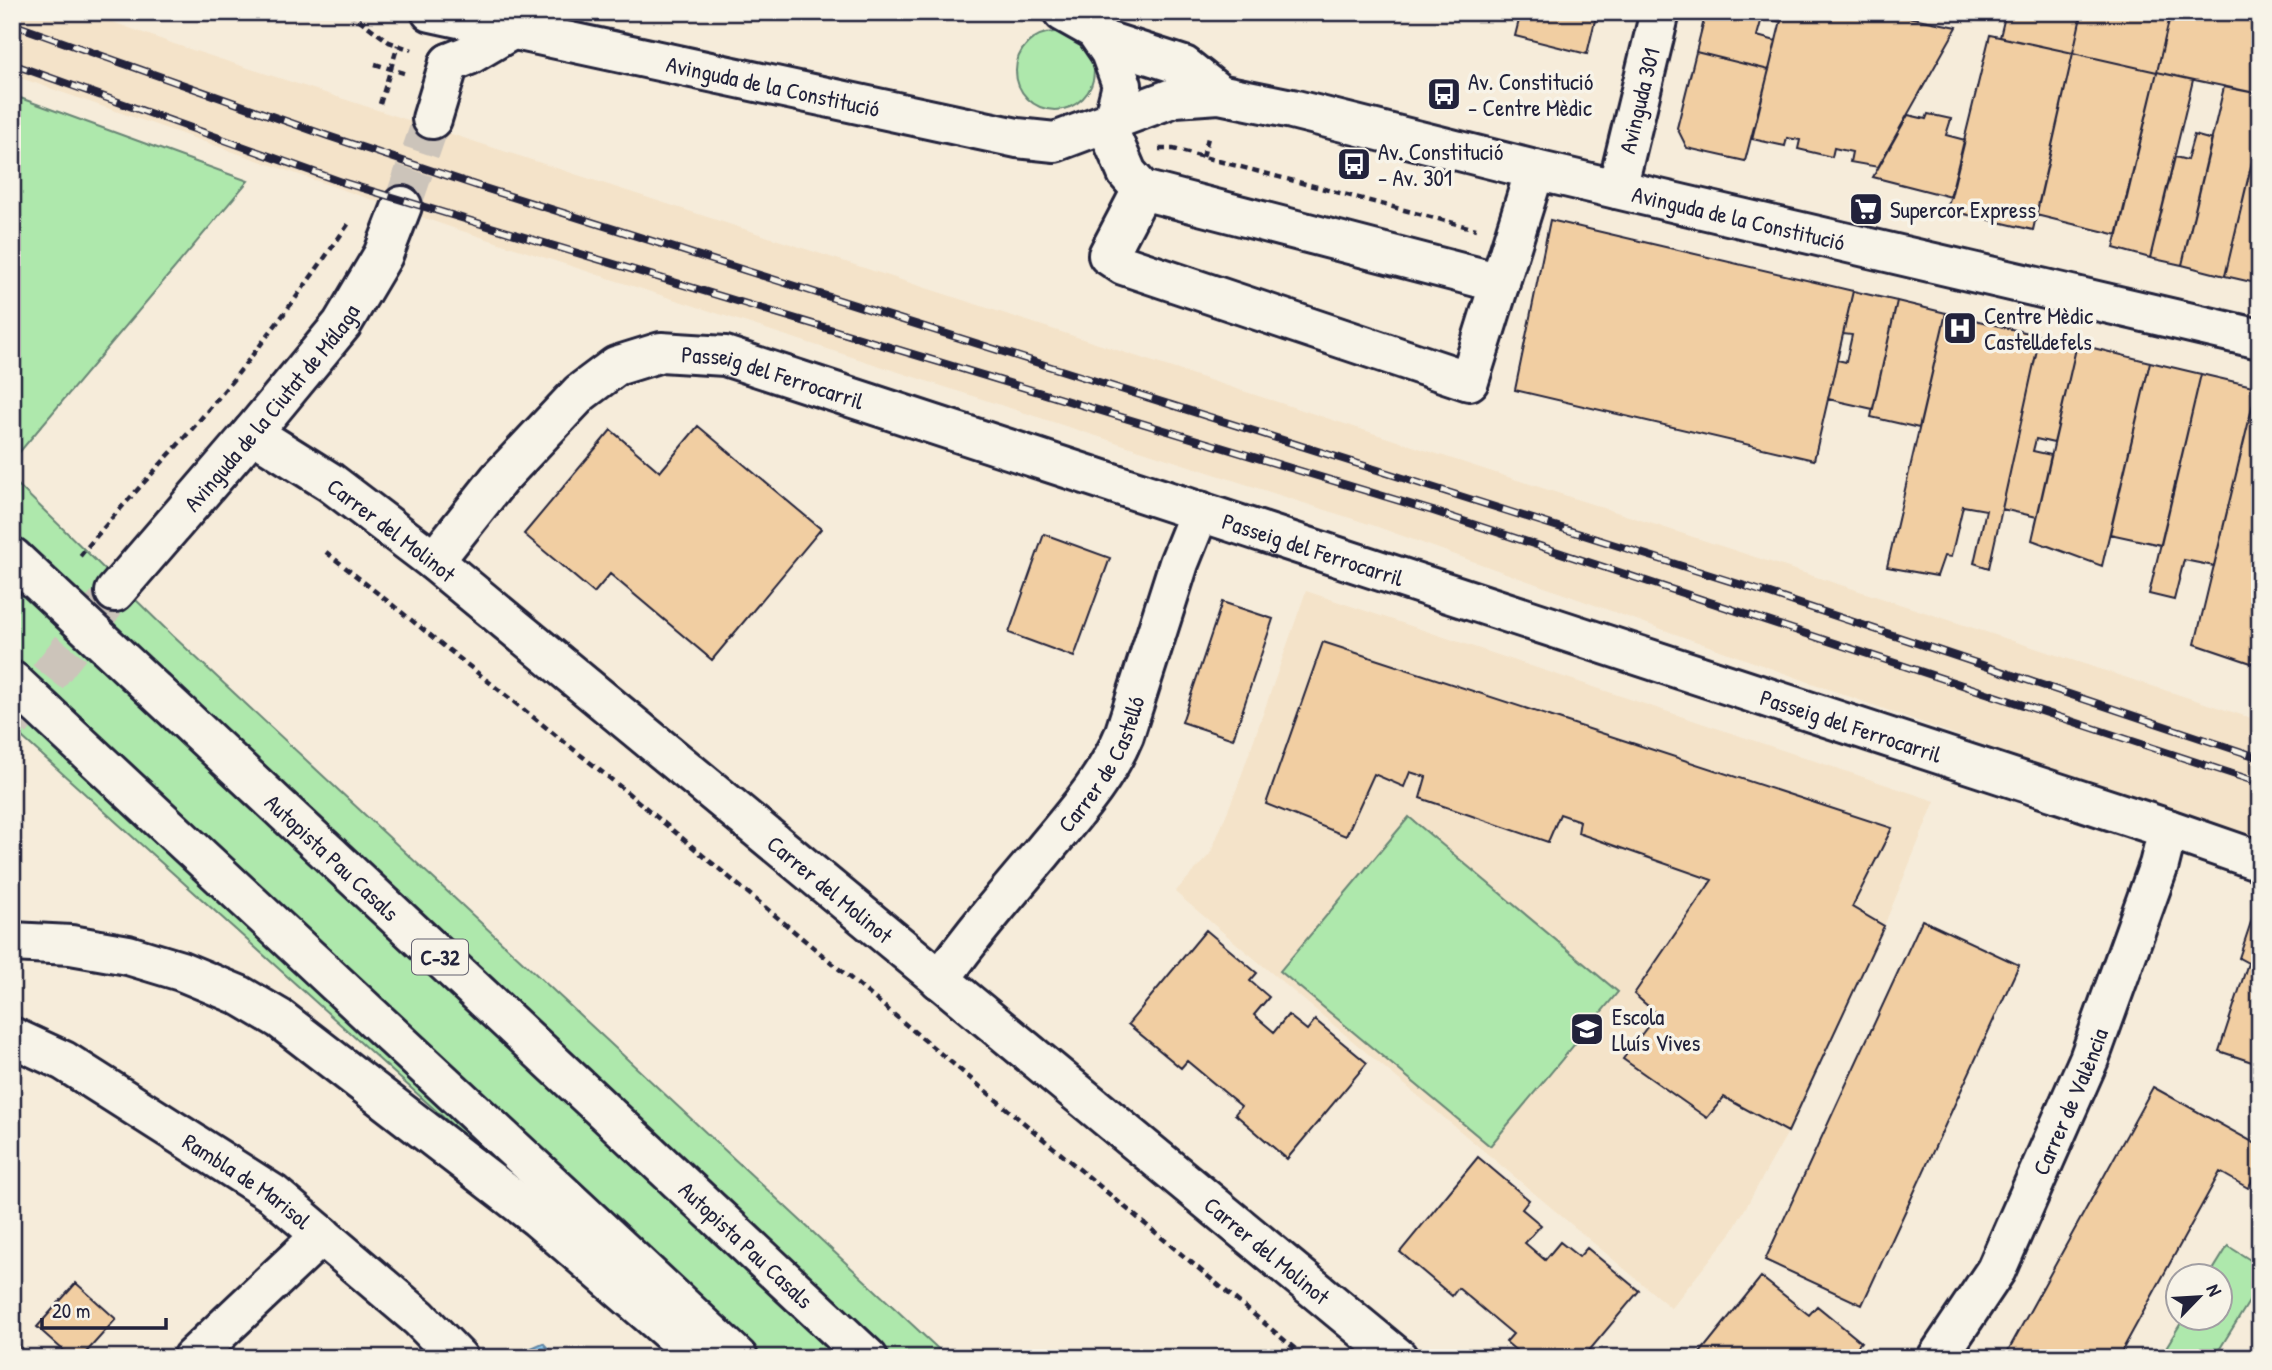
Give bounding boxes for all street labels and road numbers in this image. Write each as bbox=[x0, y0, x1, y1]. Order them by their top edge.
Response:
street label: Avinguda 301 bbox=[1611, 45, 1666, 157]
street label: Avinguda de la Constitució bbox=[664, 48, 883, 124]
street label: Avinguda de la Constitució bbox=[1629, 178, 1848, 257]
street label: Avinguda de la Ciutat de Málaga bbox=[176, 298, 366, 517]
street label: Passeig del Ferrocarril bbox=[681, 338, 869, 416]
street label: Carrer del Molinot bbox=[321, 470, 463, 589]
street label: Passeig del Ferrocarril bbox=[1219, 505, 1409, 593]
street label: Passeig del Ferrocarril bbox=[1756, 681, 1946, 770]
street label: Carrer de Castelló bbox=[1050, 692, 1151, 838]
street label: Autopista Pau Casals bbox=[259, 787, 406, 927]
street label: Carrer del Molinot bbox=[761, 828, 900, 950]
road number: C-32 bbox=[412, 940, 468, 974]
street label: Carrer de València bbox=[2024, 1024, 2114, 1180]
street label: Rambla de Marisol bbox=[177, 1125, 319, 1236]
street label: Autopista Pau Casals bbox=[673, 1174, 820, 1315]
street label: Carrer del Molinot bbox=[1198, 1189, 1337, 1312]

